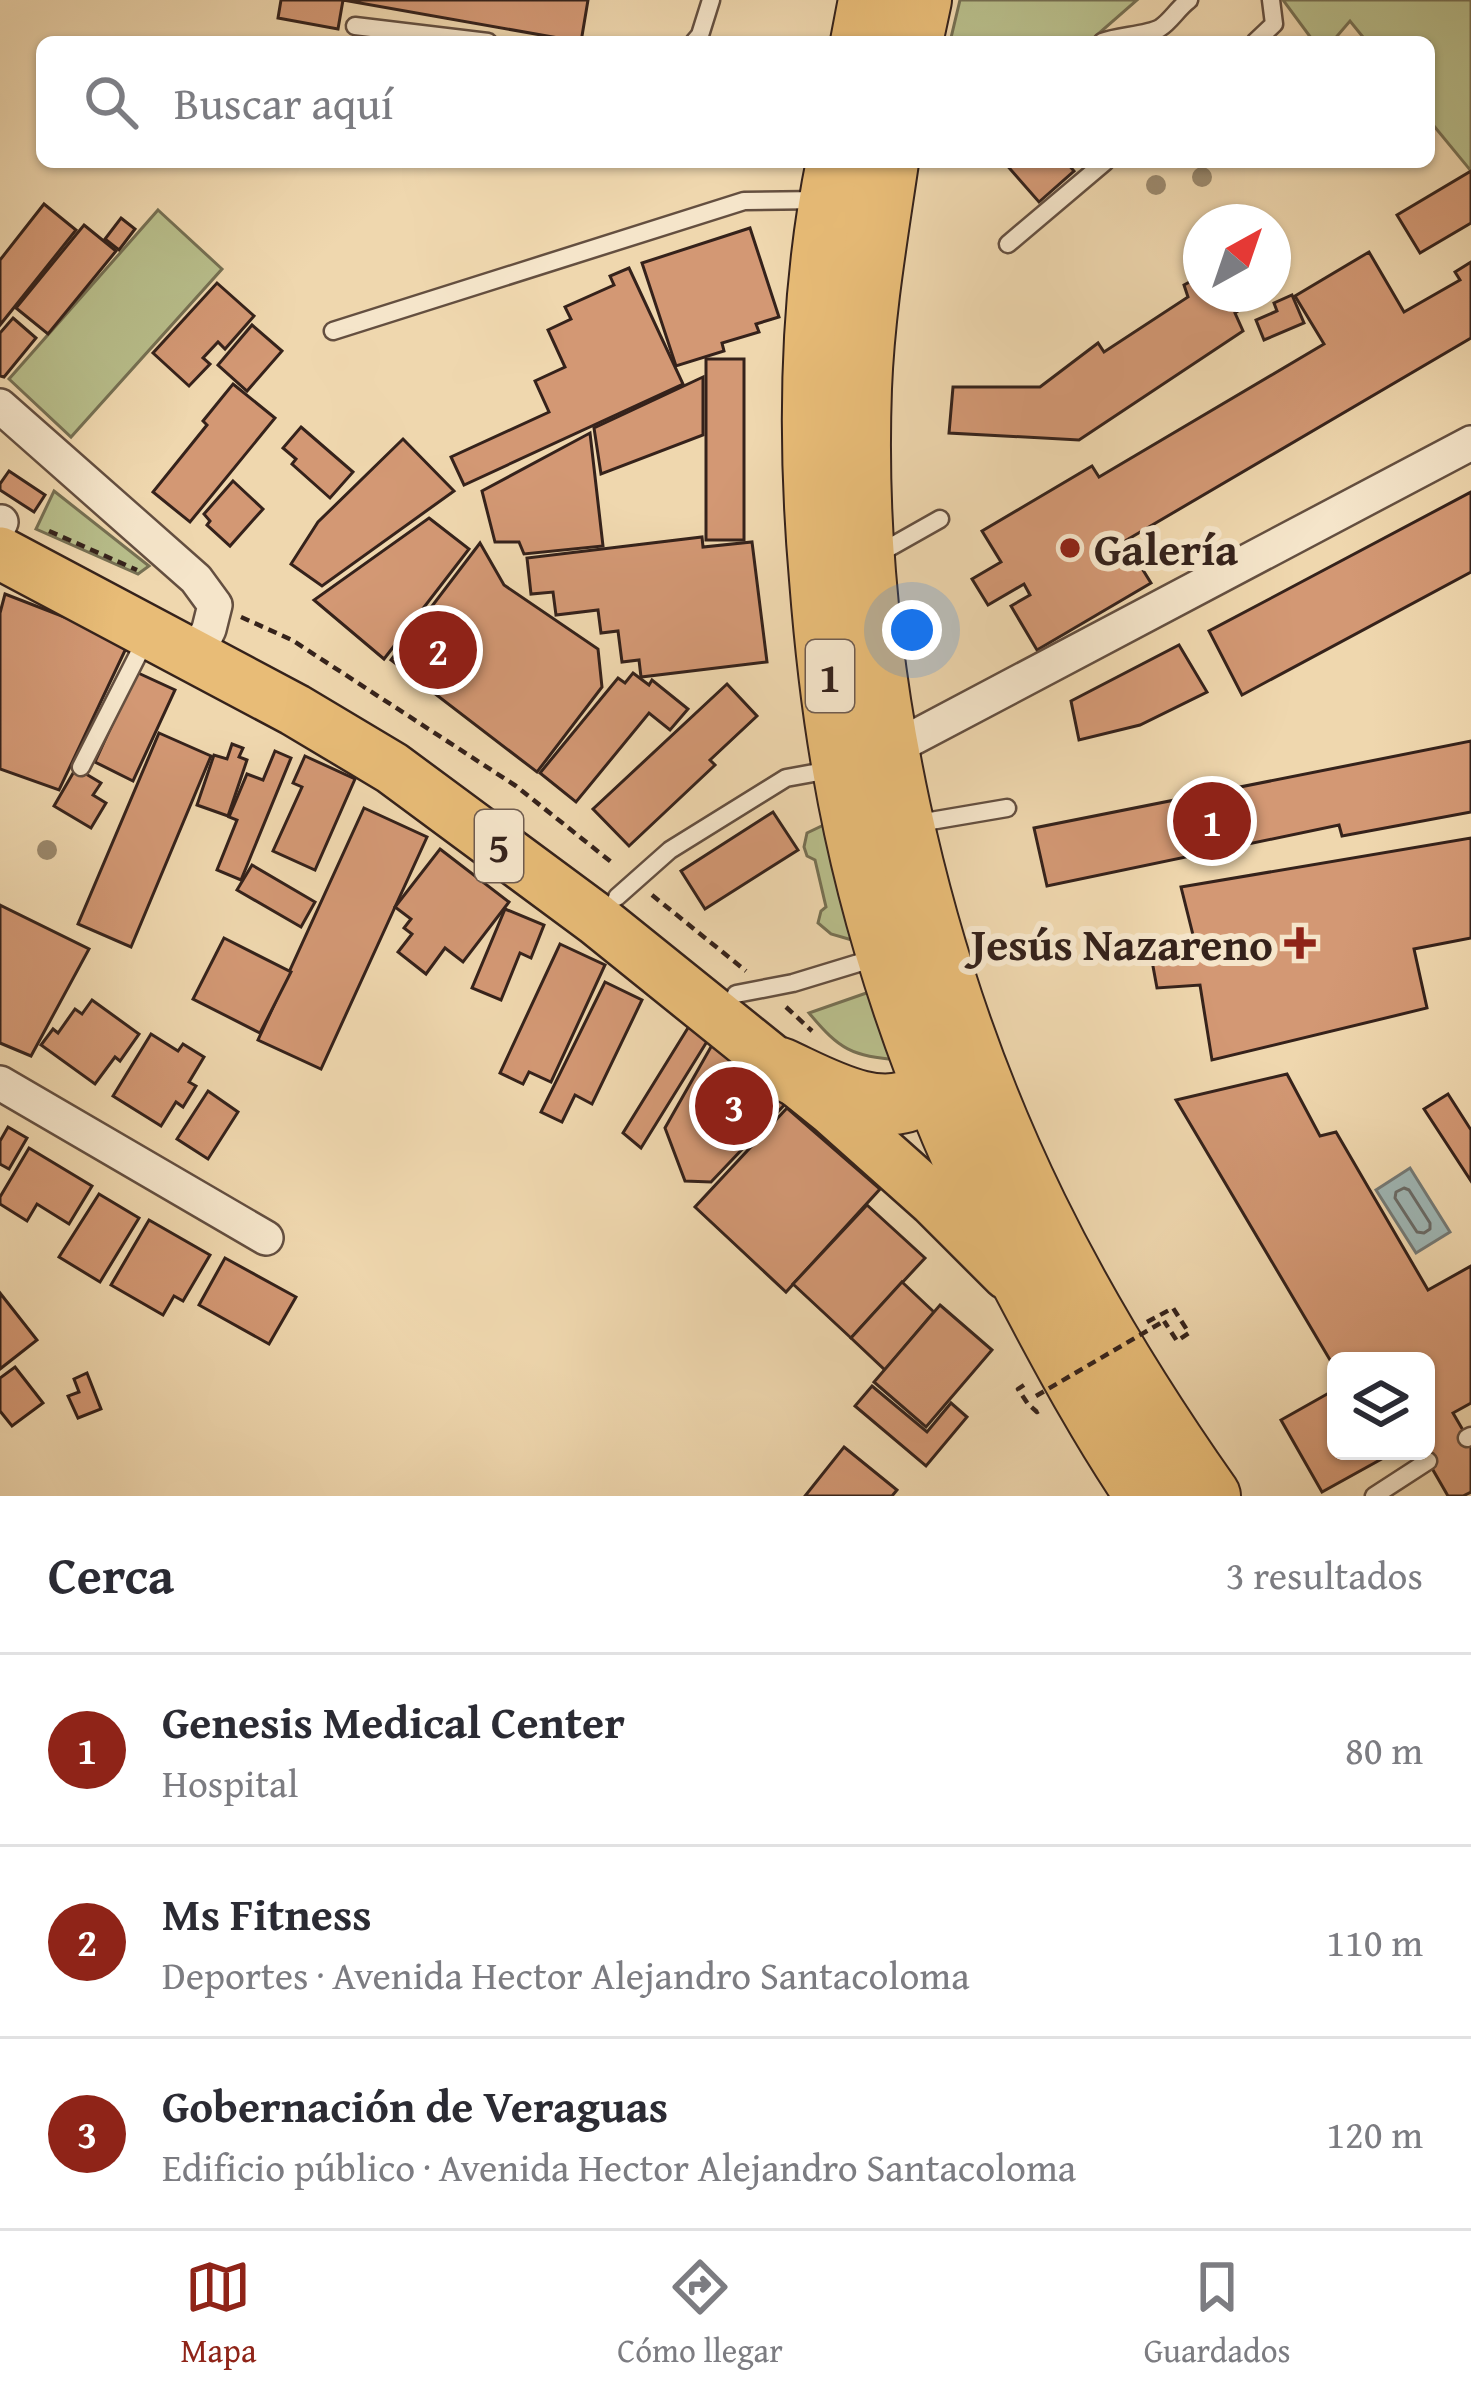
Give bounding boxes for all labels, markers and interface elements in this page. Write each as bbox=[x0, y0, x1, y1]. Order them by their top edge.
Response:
search box bbox=[36, 36, 1435, 168]
icon: search bbox=[78, 69, 144, 135]
text: Buscar aquí bbox=[174, 70, 393, 135]
north arrow bbox=[1183, 204, 1291, 312]
place label: Galería bbox=[1094, 516, 1238, 581]
marker: Galería bbox=[1057, 535, 1083, 561]
your location bbox=[882, 600, 942, 660]
pin: 2 bbox=[399, 605, 477, 695]
road number: 1 bbox=[806, 640, 854, 712]
pin: 1 bbox=[1173, 776, 1251, 866]
road number: 5 bbox=[475, 810, 523, 882]
place label: Jesús Nazareno bbox=[964, 911, 1273, 976]
marker: Jesús Nazareno bbox=[1284, 927, 1316, 959]
pin: 3 bbox=[695, 1061, 773, 1151]
map controls bbox=[1327, 1352, 1435, 1460]
button: layers bbox=[1327, 1352, 1435, 1460]
text: Cerca bbox=[48, 1537, 174, 1612]
text: 3 resultados bbox=[1226, 1546, 1423, 1603]
text: Genesis Medical Center bbox=[162, 1689, 625, 1754]
text: 1 bbox=[77, 1721, 97, 1778]
text: 80 m bbox=[1345, 1721, 1423, 1778]
text: Hospital bbox=[162, 1754, 298, 1811]
text: Ms Fitness bbox=[162, 1881, 372, 1946]
text: 2 bbox=[77, 1913, 97, 1970]
text: 110 m bbox=[1326, 1913, 1423, 1970]
text: Deportes · Avenida Hector Alejandro Santacoloma bbox=[162, 1946, 970, 2003]
text: Gobernación de Veraguas bbox=[162, 2073, 668, 2138]
text: 3 bbox=[77, 2105, 97, 2162]
text: 120 m bbox=[1326, 2105, 1423, 2162]
text: Edificio público · Avenida Hector Alejandro Santacoloma bbox=[162, 2138, 1076, 2195]
tab: Mapa bbox=[180, 2254, 256, 2374]
tab: Cómo llegar bbox=[617, 2254, 783, 2374]
tab: Guardados bbox=[1144, 2254, 1291, 2374]

